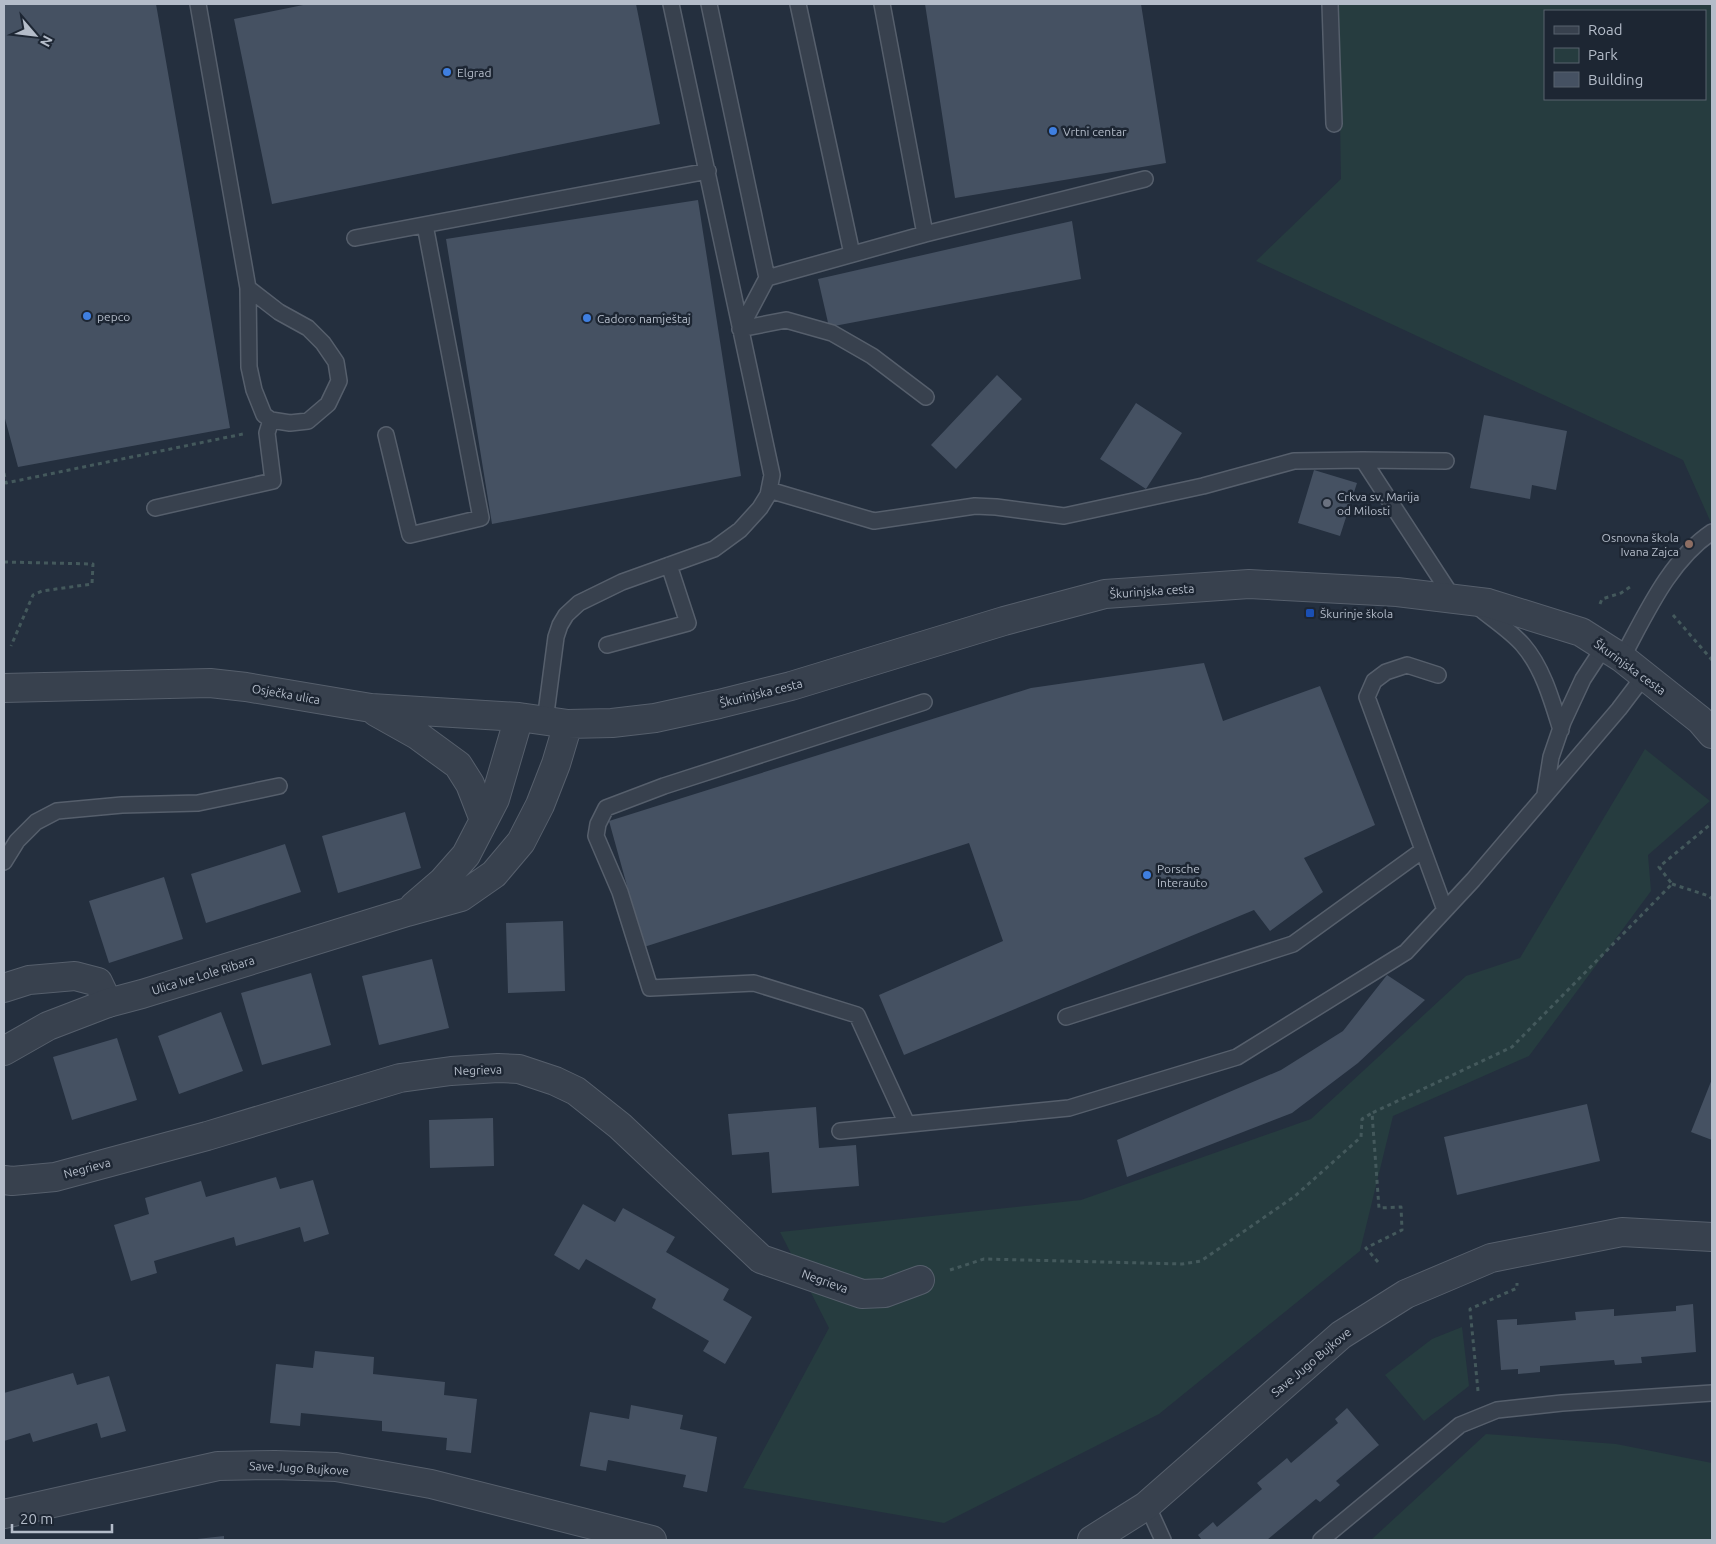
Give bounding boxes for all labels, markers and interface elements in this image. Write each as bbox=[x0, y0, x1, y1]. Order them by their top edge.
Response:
north arrow bbox=[10, 10, 60, 60]
legend bbox=[1544, 10, 1706, 100]
text: Road bbox=[1588, 21, 1623, 38]
text: N bbox=[37, 33, 56, 49]
text: Park bbox=[1588, 46, 1618, 63]
marker: Elgrad bbox=[441, 66, 453, 78]
place label: Elgrad bbox=[457, 66, 492, 79]
text: Building bbox=[1588, 71, 1643, 88]
marker: Vrtni centar bbox=[1047, 125, 1059, 137]
place label: Vrtni centar bbox=[1063, 125, 1127, 138]
marker: pepco bbox=[81, 310, 93, 322]
place label: pepco bbox=[97, 310, 130, 323]
marker: Cadoro namještaj bbox=[581, 312, 593, 324]
place label: Cadoro namještaj bbox=[597, 312, 691, 325]
place label: Crkva sv. Marija od Milosti bbox=[1337, 490, 1419, 517]
marker: Crkva sv. Marija od Milosti bbox=[1321, 497, 1333, 509]
place label: Osnovna škola Ivana Zajca bbox=[1602, 531, 1679, 558]
marker: Osnovna škola Ivana Zajca bbox=[1683, 538, 1695, 550]
street label: Škurinjska cesta bbox=[1109, 582, 1195, 600]
marker: Škurinje škola bbox=[1304, 607, 1316, 619]
place label: Škurinje škola bbox=[1320, 607, 1393, 620]
street label: Škurinjska cesta bbox=[1592, 637, 1668, 697]
street label: Škurinjska cesta bbox=[718, 676, 804, 710]
street label: Osječka ulica bbox=[251, 682, 321, 706]
place label: Porsche Interauto bbox=[1157, 862, 1208, 889]
marker: Porsche Interauto bbox=[1141, 869, 1153, 881]
street label: Ulica Ive Lole Ribara bbox=[150, 953, 256, 997]
street label: Negrieva bbox=[454, 1063, 502, 1077]
street label: Negrieva bbox=[62, 1155, 112, 1181]
street label: Negrieva bbox=[800, 1267, 850, 1295]
street label: Save Jugo Bujkove bbox=[1269, 1325, 1353, 1399]
street label: Save Jugo Bujkove bbox=[249, 1459, 349, 1477]
scale bar bbox=[12, 1502, 112, 1534]
text: 20 m bbox=[20, 1510, 53, 1527]

